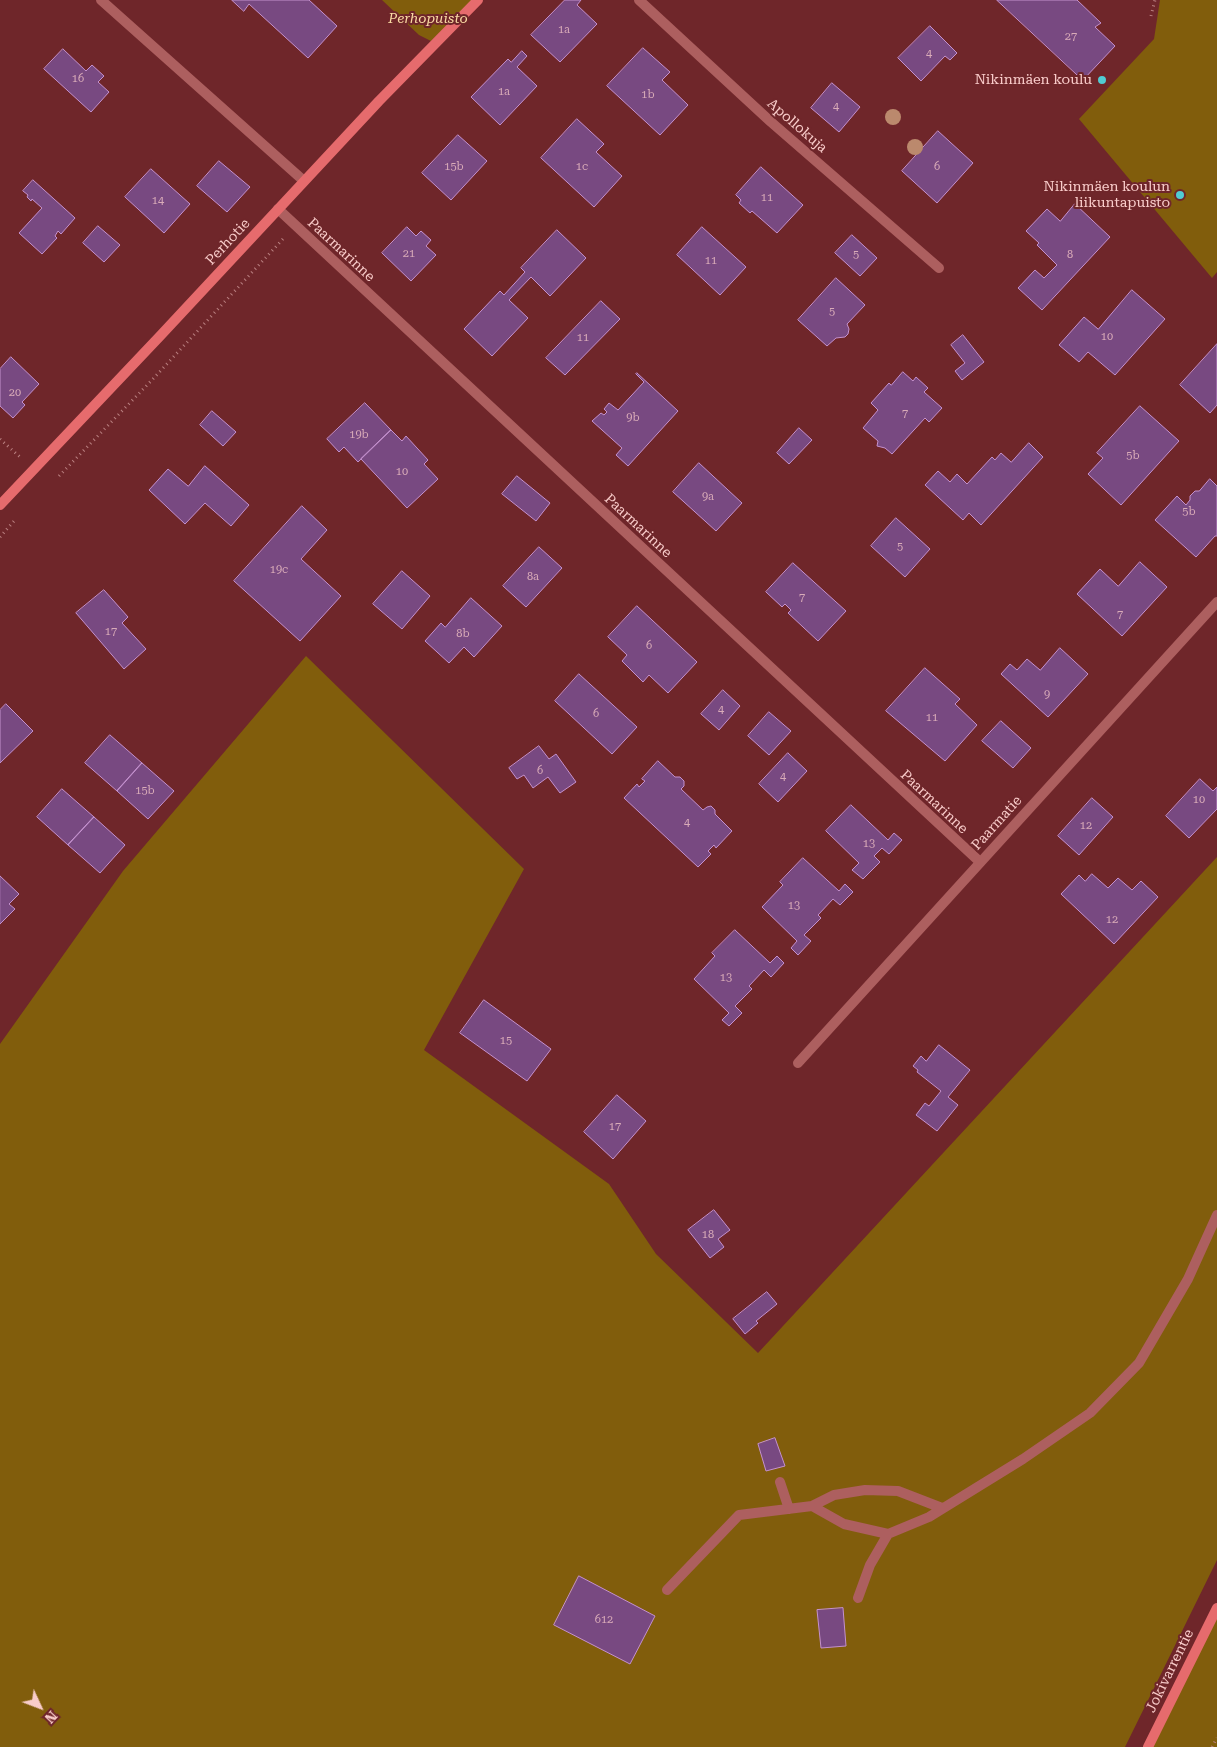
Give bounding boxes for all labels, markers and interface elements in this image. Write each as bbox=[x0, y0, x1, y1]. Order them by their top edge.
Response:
park label: Perhopuisto bbox=[388, 11, 468, 27]
house number: 1a bbox=[558, 23, 570, 37]
house number: 27 bbox=[1065, 30, 1077, 44]
house number: 4 bbox=[926, 47, 932, 61]
house number: 16 bbox=[72, 72, 84, 86]
place label: Nikinmäen koulu bbox=[975, 72, 1092, 88]
marker: Nikinmäen koulu bbox=[1096, 74, 1108, 86]
house number: 1a bbox=[498, 85, 510, 99]
house number: 1b bbox=[641, 88, 655, 102]
street label: Apollokuja bbox=[764, 95, 830, 157]
house number: 4 bbox=[833, 100, 839, 114]
house number: 15b bbox=[444, 160, 464, 174]
house number: 1c bbox=[576, 160, 588, 174]
house number: 6 bbox=[934, 160, 940, 174]
place label: Nikinmäen koulun liikuntapuisto bbox=[1044, 179, 1170, 212]
marker: Nikinmäen koulun liikuntapuisto bbox=[1174, 189, 1186, 201]
house number: 11 bbox=[761, 191, 773, 205]
house number: 14 bbox=[152, 194, 164, 208]
street label: Perhotie bbox=[202, 215, 254, 269]
street label: Paarmarinne bbox=[304, 215, 378, 285]
house number: 21 bbox=[403, 247, 415, 261]
house number: 5 bbox=[853, 248, 859, 262]
house number: 8 bbox=[1067, 248, 1073, 262]
house number: 11 bbox=[705, 254, 717, 268]
house number: 5 bbox=[829, 305, 835, 319]
house number: 10 bbox=[1101, 330, 1113, 344]
house number: 11 bbox=[577, 331, 589, 345]
house number: 20 bbox=[9, 386, 21, 400]
house number: 7 bbox=[902, 407, 908, 421]
house number: 9b bbox=[626, 411, 640, 425]
house number: 19b bbox=[349, 428, 369, 442]
house number: 5b bbox=[1126, 449, 1140, 463]
house number: 10 bbox=[396, 465, 408, 479]
house number: 9a bbox=[702, 490, 714, 504]
street label: Paarmarinne bbox=[601, 491, 675, 561]
house number: 5b bbox=[1182, 505, 1196, 519]
house number: 5 bbox=[897, 540, 903, 554]
house number: 19c bbox=[270, 563, 288, 577]
house number: 8a bbox=[527, 570, 539, 584]
house number: 7 bbox=[799, 591, 805, 605]
house number: 7 bbox=[1117, 608, 1123, 622]
house number: 17 bbox=[105, 625, 117, 639]
house number: 8b bbox=[456, 627, 470, 641]
house number: 6 bbox=[646, 639, 652, 653]
house number: 9 bbox=[1044, 688, 1050, 702]
house number: 4 bbox=[718, 703, 724, 717]
house number: 6 bbox=[593, 707, 599, 721]
house number: 11 bbox=[926, 711, 938, 725]
house number: 6 bbox=[537, 764, 543, 778]
street label: Paarmarinne bbox=[897, 767, 971, 837]
house number: 4 bbox=[780, 770, 786, 784]
house number: 15b bbox=[135, 784, 155, 798]
street label: Paarmatie bbox=[968, 792, 1026, 854]
house number: 10 bbox=[1193, 793, 1205, 807]
house number: 4 bbox=[684, 816, 690, 830]
house number: 12 bbox=[1080, 819, 1092, 833]
house number: 13 bbox=[863, 837, 875, 851]
house number: 13 bbox=[788, 899, 800, 913]
house number: 12 bbox=[1106, 913, 1118, 927]
house number: 13 bbox=[720, 971, 732, 985]
house number: 15 bbox=[500, 1034, 512, 1048]
house number: 17 bbox=[609, 1120, 621, 1134]
house number: 18 bbox=[702, 1228, 714, 1242]
house number: 612 bbox=[595, 1613, 613, 1627]
street label: Jokivarrentie bbox=[1143, 1627, 1197, 1715]
north arrow bbox=[15, 1682, 65, 1732]
text: N bbox=[41, 1708, 60, 1727]

